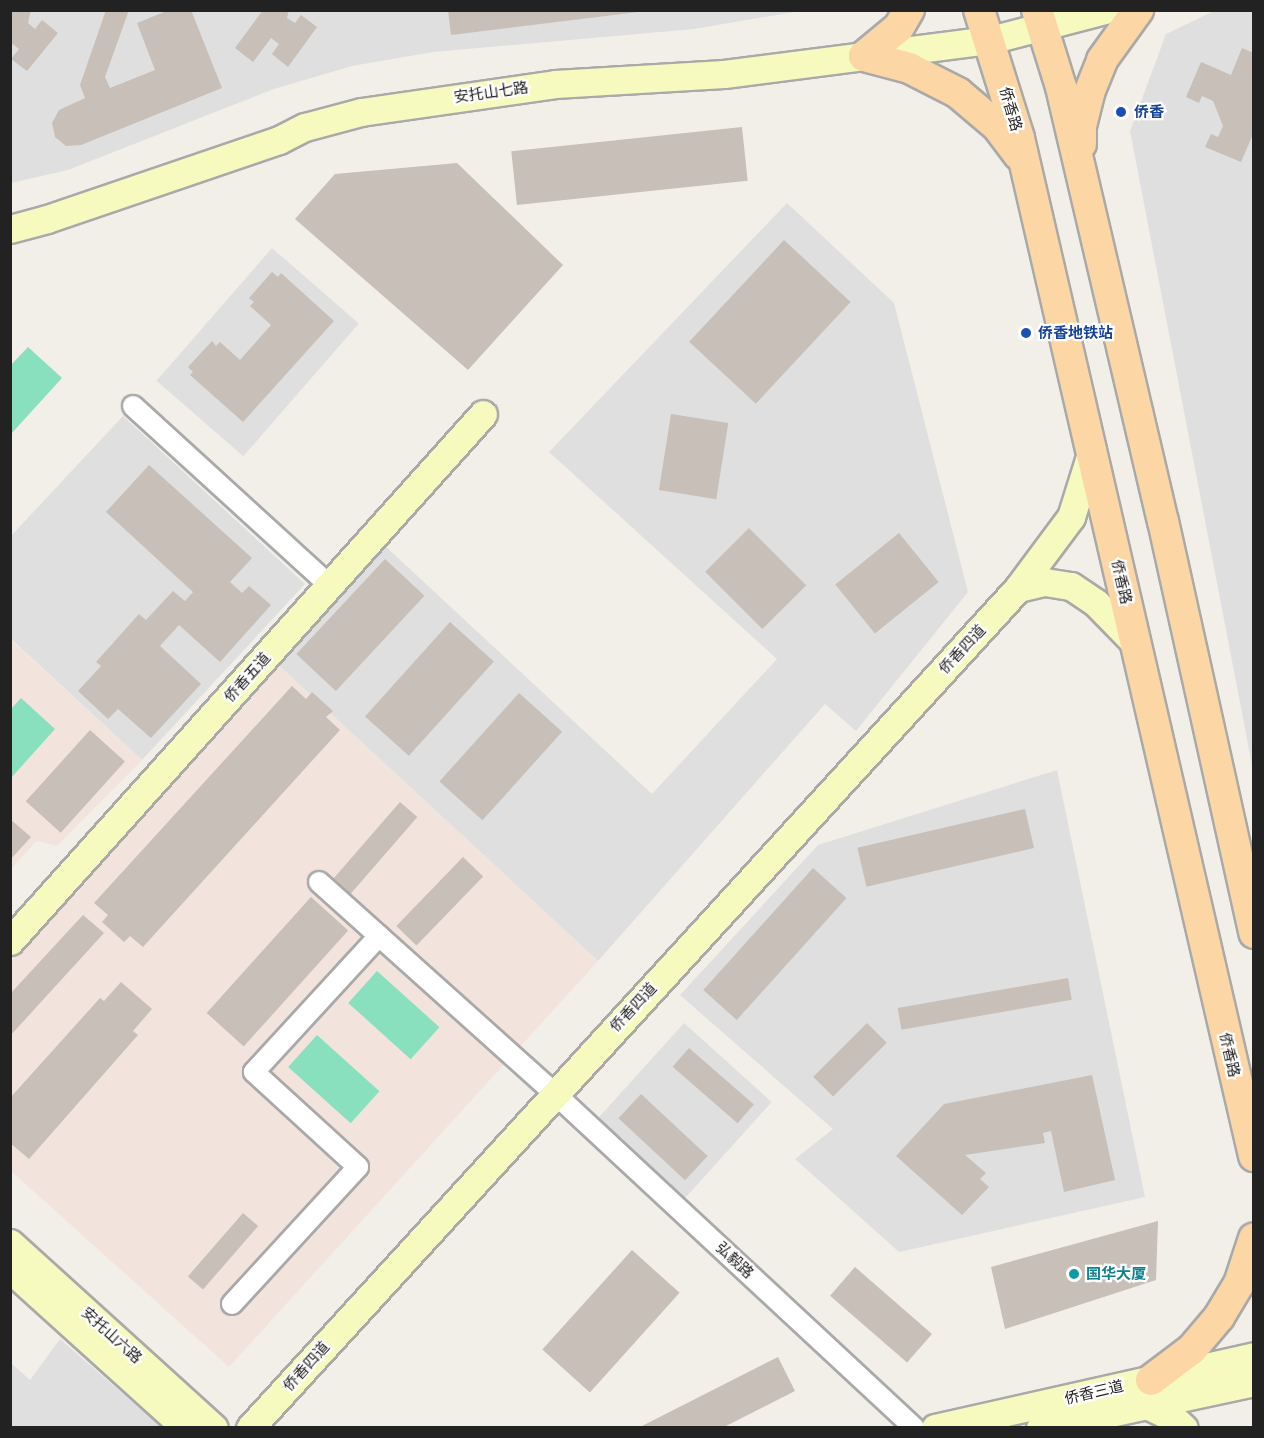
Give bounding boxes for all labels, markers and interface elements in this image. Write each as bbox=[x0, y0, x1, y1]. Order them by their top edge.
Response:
street label: 安托山七路 bbox=[453, 78, 529, 106]
street label: 侨香路 bbox=[996, 85, 1026, 133]
marker: 侨香 bbox=[1112, 103, 1130, 121]
place label: 侨香 bbox=[1134, 103, 1164, 121]
place label: 侨香地铁站 bbox=[1038, 324, 1113, 342]
marker: 侨香地铁站 bbox=[1019, 326, 1033, 340]
street label: 侨香路 bbox=[1108, 558, 1136, 606]
street label: 侨香四道 bbox=[935, 621, 989, 677]
street label: 侨香五道 bbox=[220, 649, 274, 705]
street label: 侨香四道 bbox=[606, 979, 660, 1035]
street label: 侨香路 bbox=[1216, 1031, 1244, 1079]
street label: 弘毅路 bbox=[712, 1238, 758, 1282]
place label: 国华大厦 bbox=[1086, 1265, 1146, 1283]
marker: 国华大厦 bbox=[1067, 1267, 1081, 1281]
street label: 安托山六路 bbox=[78, 1303, 146, 1367]
street label: 侨香四道 bbox=[279, 1338, 333, 1394]
street label: 侨香三道 bbox=[1063, 1376, 1125, 1408]

